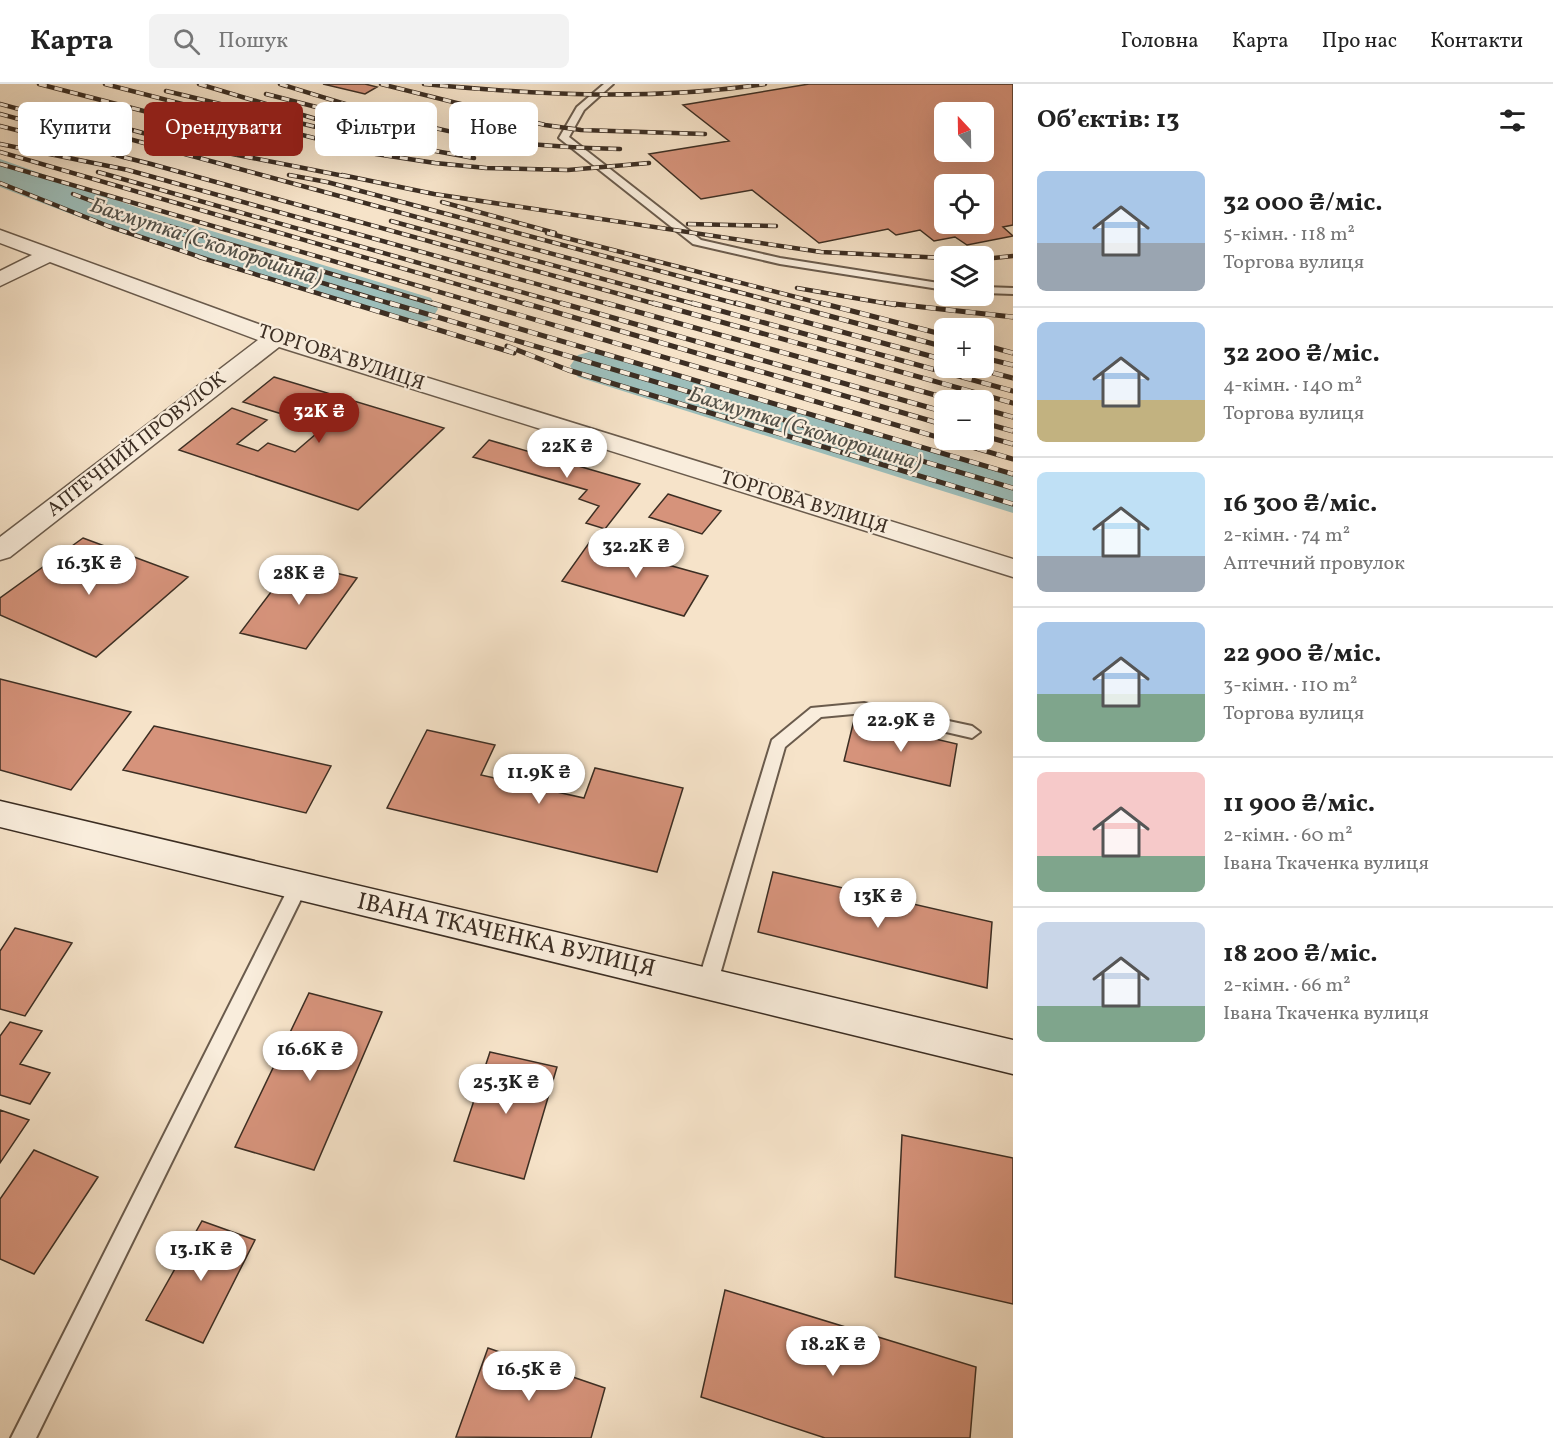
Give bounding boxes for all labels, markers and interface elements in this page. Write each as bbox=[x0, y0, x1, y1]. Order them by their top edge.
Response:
search box bbox=[149, 14, 569, 68]
text: Карта bbox=[30, 22, 113, 61]
icon: search bbox=[170, 25, 203, 58]
text: Пошук bbox=[218, 26, 288, 57]
text: Головна bbox=[1121, 27, 1199, 56]
text: Карта bbox=[1232, 27, 1289, 56]
text: Про нас bbox=[1322, 27, 1397, 56]
text: Контакти bbox=[1430, 27, 1523, 56]
chip: Купити bbox=[18, 102, 132, 156]
chip: Орендувати bbox=[144, 102, 303, 156]
chip: Фільтри bbox=[315, 102, 437, 156]
chip: Нове bbox=[449, 102, 538, 156]
north arrow bbox=[934, 102, 994, 162]
map controls bbox=[934, 102, 994, 450]
text: Об’єктів: 13 bbox=[1037, 102, 1179, 138]
icon: filters bbox=[1496, 104, 1529, 137]
button: locate bbox=[934, 174, 994, 234]
text: 32 000 ₴/міс. bbox=[1223, 185, 1383, 221]
water label: Бахмутка (Скоморошина) bbox=[86, 191, 326, 295]
icon: home bbox=[1085, 195, 1157, 267]
text: 5-кімн. · 118 m² bbox=[1223, 221, 1355, 249]
button: layers bbox=[934, 246, 994, 306]
text: Торгова вулиця bbox=[1223, 249, 1364, 277]
street label: ТОРГОВА ВУЛИЦЯ bbox=[254, 318, 428, 398]
button: + bbox=[934, 318, 994, 378]
text: 32 200 ₴/міс. bbox=[1223, 336, 1380, 372]
icon: home bbox=[1085, 346, 1157, 418]
street label: АПТЕЧНИЙ ПРОВУЛОК bbox=[41, 366, 233, 524]
text: 4-кімн. · 140 m² bbox=[1223, 372, 1362, 400]
water label: Бахмутка (Скоморошина) bbox=[685, 380, 925, 480]
button: − bbox=[934, 390, 994, 450]
pin: 32K ₴ bbox=[277, 393, 361, 444]
text: 32K ₴ bbox=[293, 398, 345, 426]
text: Торгова вулиця bbox=[1223, 400, 1364, 428]
pin: 22K ₴ bbox=[525, 428, 609, 479]
text: 22K ₴ bbox=[541, 433, 593, 461]
street label: ТОРГОВА ВУЛИЦЯ bbox=[717, 464, 891, 542]
text: 16 300 ₴/міс. bbox=[1223, 486, 1377, 522]
icon: home bbox=[1085, 496, 1157, 568]
text: 2-кімн. · 74 m² bbox=[1223, 522, 1350, 550]
pin: 32.2K ₴ bbox=[581, 528, 691, 579]
text: 32.2K ₴ bbox=[602, 533, 670, 561]
pin: 16.3K ₴ bbox=[34, 545, 144, 596]
text: 16.3K ₴ bbox=[56, 550, 122, 578]
text: Аптечний провулок bbox=[1223, 550, 1405, 578]
pin: 28K ₴ bbox=[257, 555, 341, 606]
text: 28K ₴ bbox=[273, 560, 325, 588]
text: 22 900 ₴/міс. bbox=[1223, 636, 1381, 672]
icon: home bbox=[1085, 646, 1157, 718]
text: 3-кімн. · 110 m² bbox=[1223, 672, 1357, 700]
text: Торгова вулиця bbox=[1223, 700, 1364, 728]
pin: 22.9K ₴ bbox=[846, 702, 956, 753]
text: 22.9K ₴ bbox=[867, 707, 935, 735]
pin: 11.9K ₴ bbox=[484, 754, 594, 805]
text: 11.9K ₴ bbox=[507, 759, 571, 787]
text: 11 900 ₴/міс. bbox=[1223, 786, 1375, 822]
icon: home bbox=[1085, 796, 1157, 868]
text: 2-кімн. · 60 m² bbox=[1223, 822, 1353, 850]
text: Івана Ткаченка вулиця bbox=[1223, 850, 1429, 878]
pin: 13K ₴ bbox=[836, 878, 920, 929]
text: 13K ₴ bbox=[853, 883, 903, 911]
street label: ІВАНА ТКАЧЕНКА ВУЛИЦЯ bbox=[353, 885, 659, 987]
text: 18 200 ₴/міс. bbox=[1223, 936, 1378, 972]
icon: home bbox=[1085, 946, 1157, 1018]
text: 2-кімн. · 66 m² bbox=[1223, 972, 1351, 1000]
text: Івана Ткаченка вулиця bbox=[1223, 1000, 1429, 1028]
pin: 16.6K ₴ bbox=[255, 1031, 365, 1082]
text: 16.6K ₴ bbox=[277, 1036, 343, 1064]
pin: 25.3K ₴ bbox=[451, 1064, 561, 1115]
text: 25.3K ₴ bbox=[473, 1069, 539, 1097]
pin: 13.1K ₴ bbox=[146, 1231, 256, 1282]
text: 13.1K ₴ bbox=[170, 1236, 232, 1264]
pin: 18.2K ₴ bbox=[778, 1326, 888, 1377]
text: 18.2K ₴ bbox=[800, 1331, 866, 1359]
pin: 16.5K ₴ bbox=[474, 1351, 584, 1402]
text: 16.5K ₴ bbox=[496, 1356, 562, 1384]

